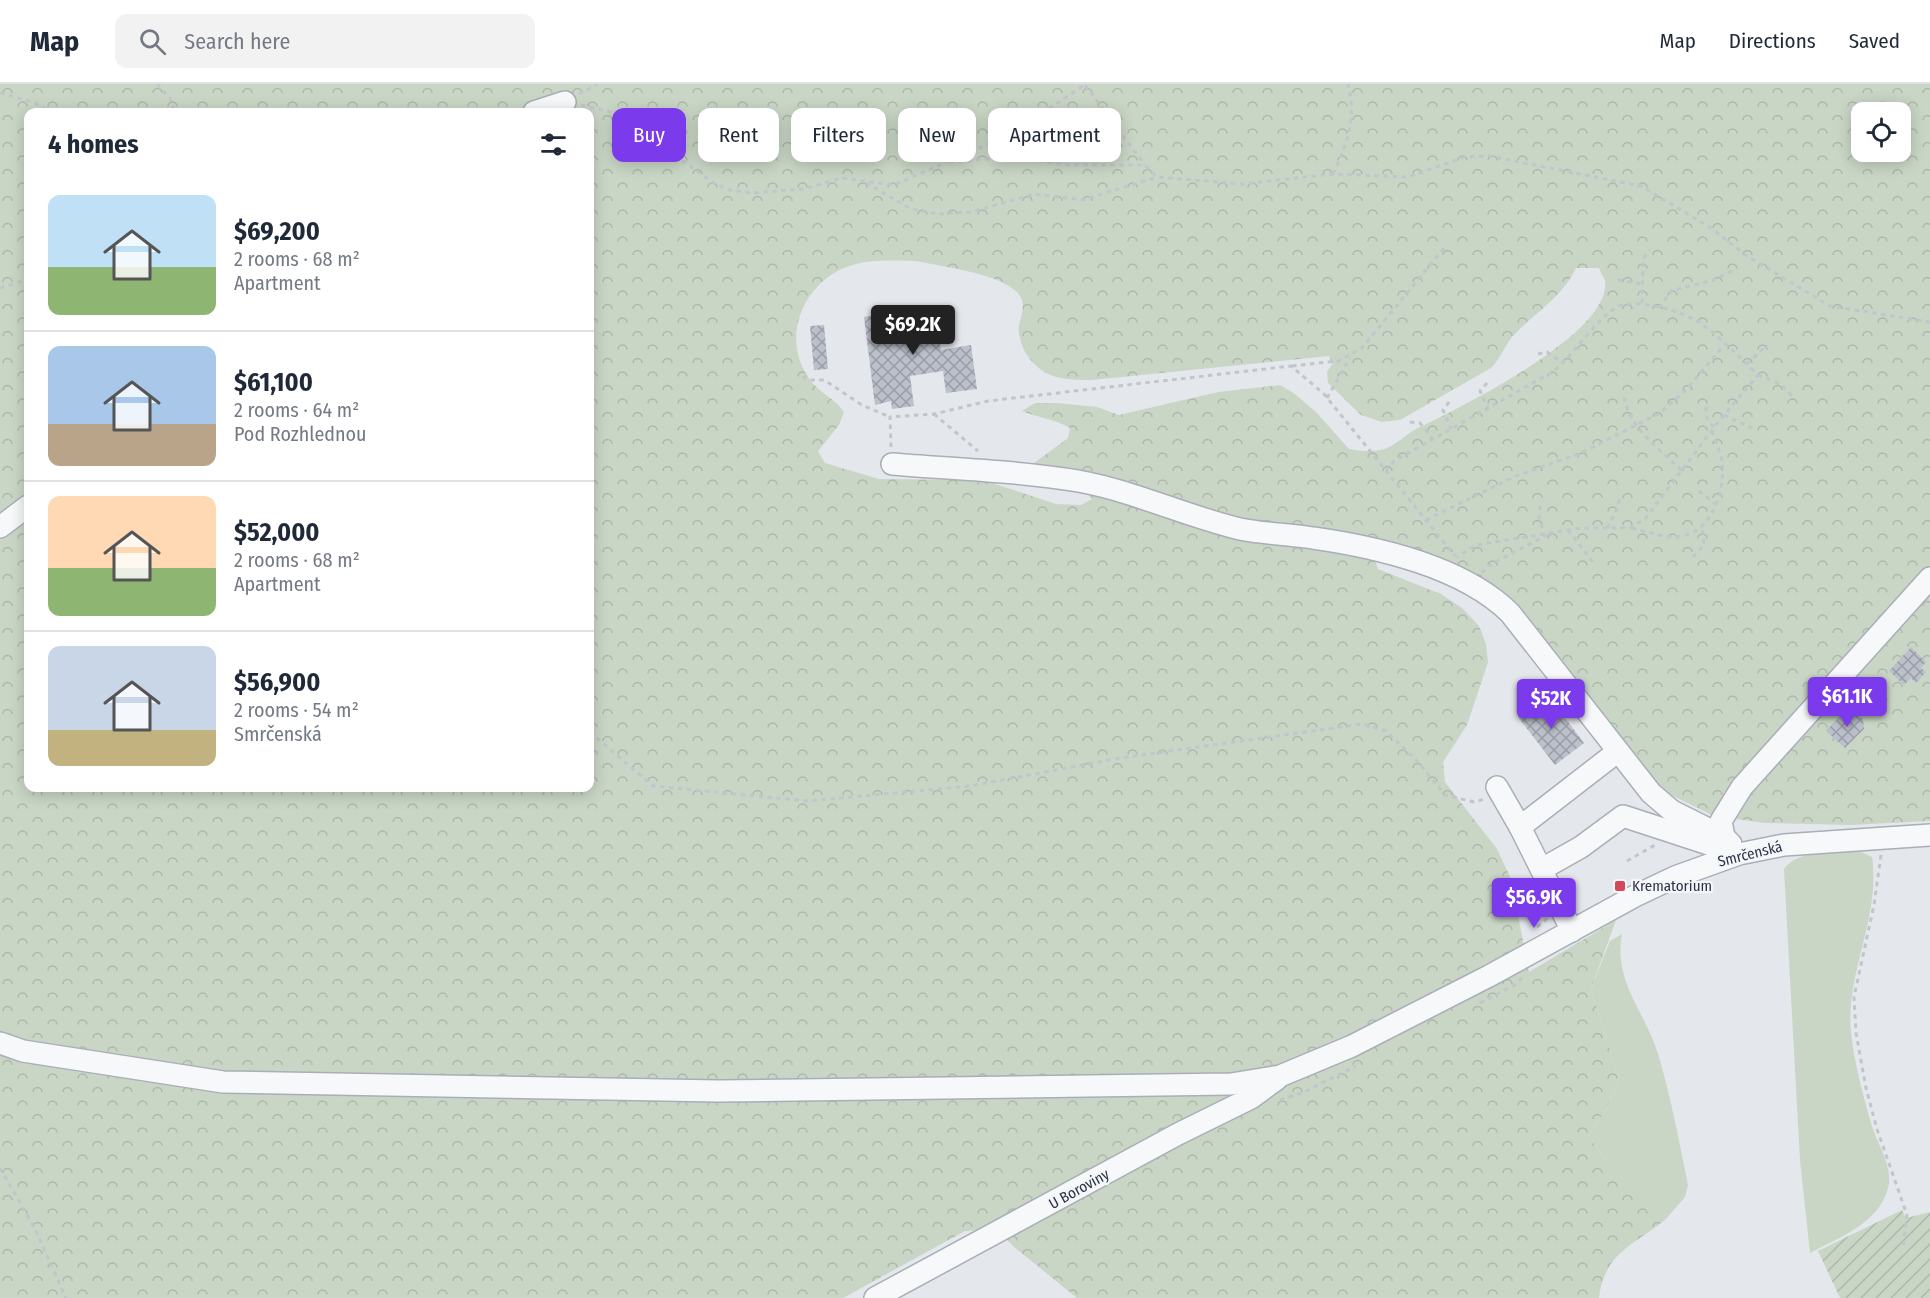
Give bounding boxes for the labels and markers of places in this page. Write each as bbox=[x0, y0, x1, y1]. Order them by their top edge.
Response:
pin: $69.2K bbox=[864, 305, 962, 356]
pin: $61.1K bbox=[1798, 677, 1896, 728]
pin: $52K bbox=[1515, 679, 1587, 730]
place label: Krematorium bbox=[1632, 877, 1712, 895]
pin: $56.9K bbox=[1485, 878, 1583, 929]
marker: Krematorium bbox=[1613, 879, 1627, 893]

